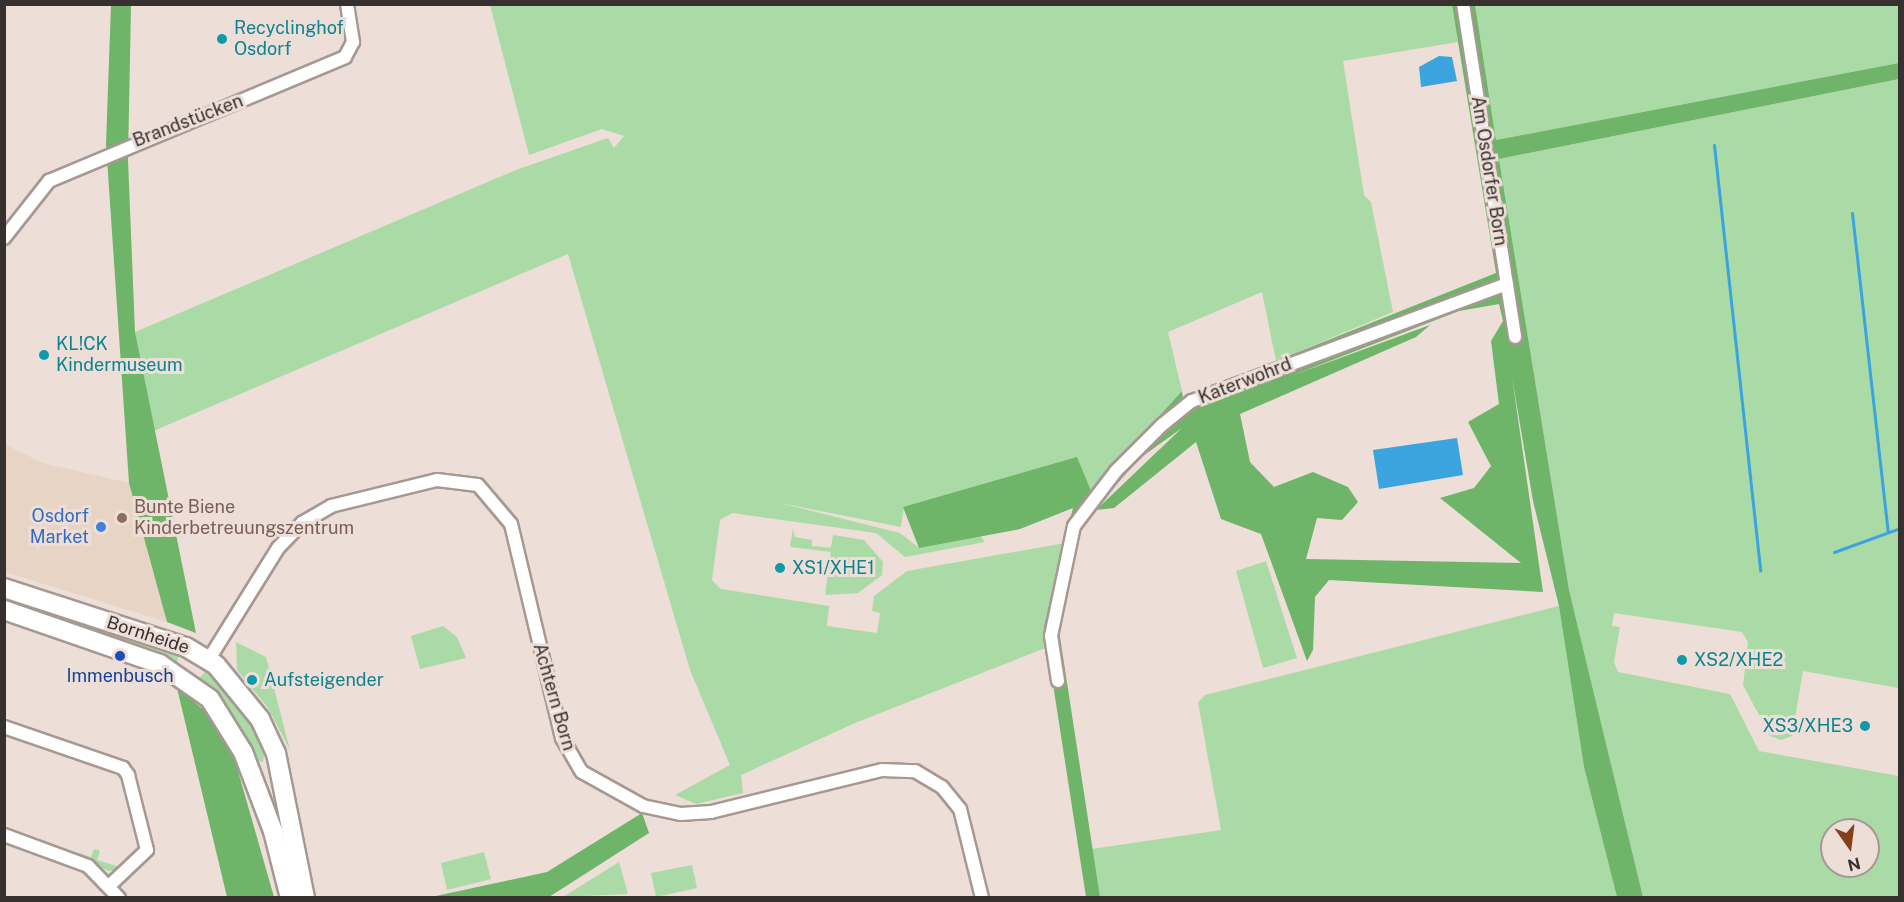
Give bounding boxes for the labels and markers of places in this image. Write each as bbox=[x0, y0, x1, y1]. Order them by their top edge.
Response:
place label: Recyclinghof Osdorf bbox=[234, 18, 344, 60]
marker: Recyclinghof Osdorf bbox=[215, 32, 229, 46]
place label: KL!CK Kindermuseum bbox=[56, 334, 183, 376]
marker: KL!CK Kindermuseum bbox=[37, 348, 51, 362]
place label: Bunte Biene Kinderbetreuungszentrum bbox=[134, 497, 354, 540]
place label: Osdorf Market bbox=[30, 506, 89, 548]
marker: Bunte Biene Kinderbetreuungszentrum bbox=[115, 511, 129, 525]
marker: Osdorf Market bbox=[94, 520, 108, 534]
place label: XS1/XHE1 bbox=[792, 557, 874, 579]
marker: XS1/XHE1 bbox=[773, 561, 787, 575]
marker: Immenbusch bbox=[113, 649, 127, 663]
place label: XS2/XHE2 bbox=[1694, 649, 1783, 671]
marker: XS2/XHE2 bbox=[1675, 653, 1689, 667]
place label: Immenbusch bbox=[66, 665, 174, 687]
place label: Aufsteigender bbox=[264, 669, 384, 691]
marker: Aufsteigender bbox=[245, 673, 259, 687]
place label: XS3/XHE3 bbox=[1762, 715, 1853, 737]
marker: XS3/XHE3 bbox=[1858, 719, 1872, 733]

